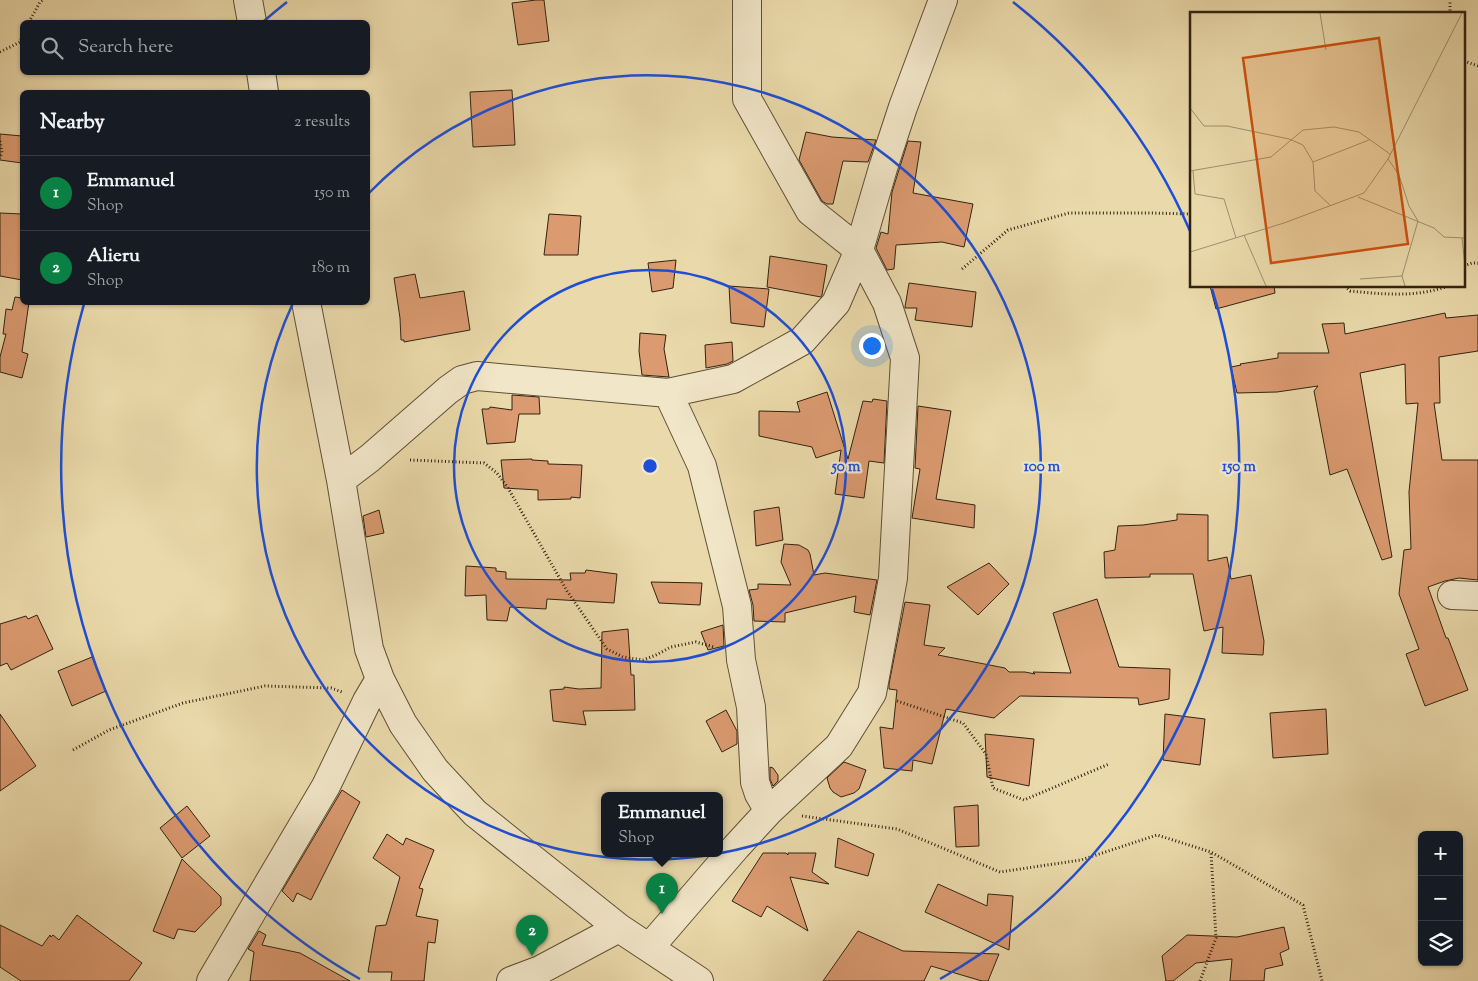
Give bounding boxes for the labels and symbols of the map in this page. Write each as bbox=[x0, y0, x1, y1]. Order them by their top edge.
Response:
inset map bbox=[1190, 12, 1466, 288]
your location bbox=[859, 333, 885, 359]
centre of rings bbox=[641, 457, 659, 475]
text: 50 m bbox=[831, 457, 861, 478]
text: 100 m bbox=[1024, 457, 1061, 478]
text: 150 m bbox=[1222, 457, 1256, 478]
pin: 1 bbox=[646, 873, 678, 914]
pin: 2 bbox=[516, 915, 548, 956]

